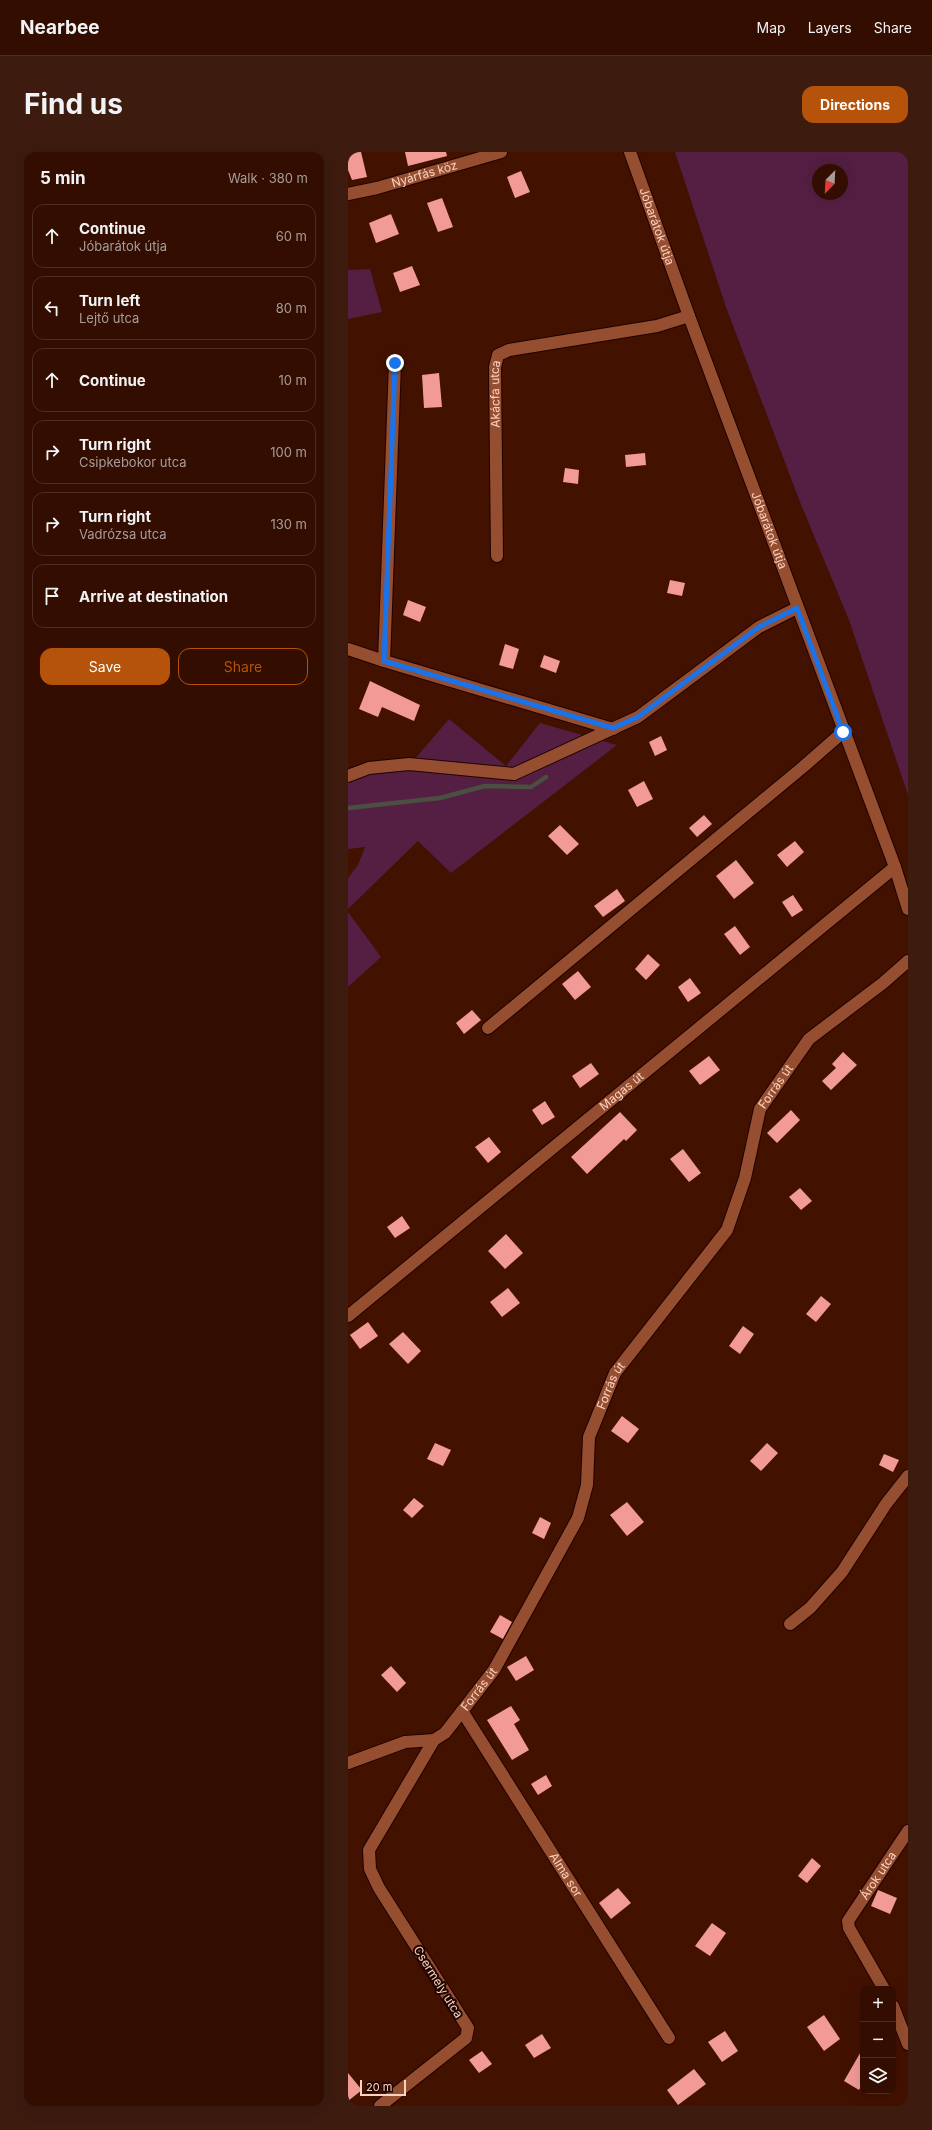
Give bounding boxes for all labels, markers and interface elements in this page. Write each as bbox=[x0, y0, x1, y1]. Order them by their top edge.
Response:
text: Nearbee bbox=[20, 16, 100, 39]
text: Map bbox=[757, 19, 786, 36]
text: Layers bbox=[808, 19, 852, 36]
text: Share bbox=[874, 19, 912, 36]
button: Directions bbox=[802, 86, 908, 123]
text: Find us bbox=[24, 87, 123, 121]
street label: Nyárfás köz bbox=[390, 157, 459, 190]
north arrow bbox=[812, 164, 848, 200]
text: 5 min bbox=[40, 168, 86, 188]
text: Walk · 380 m bbox=[228, 170, 308, 186]
street label: Jóbarátok útja bbox=[636, 185, 678, 267]
text: Continue bbox=[79, 219, 146, 238]
icon: ahead bbox=[41, 225, 63, 247]
text: 60 m bbox=[276, 228, 307, 244]
text: Jóbarátok útja bbox=[79, 238, 167, 254]
text: Turn left bbox=[79, 291, 140, 310]
icon: left bbox=[41, 297, 63, 319]
text: 80 m bbox=[276, 300, 307, 316]
text: Lejtő utca bbox=[79, 310, 139, 326]
route end bbox=[386, 354, 404, 372]
street label: Akácfa utca bbox=[487, 359, 503, 428]
icon: ahead bbox=[41, 369, 63, 391]
text: Continue bbox=[79, 371, 146, 390]
text: 10 m bbox=[278, 372, 307, 388]
text: Turn right bbox=[79, 435, 151, 454]
icon: right bbox=[41, 441, 63, 463]
text: 100 m bbox=[270, 444, 307, 460]
text: Csipkebokor utca bbox=[79, 454, 187, 470]
street label: Jóbarátok útja bbox=[748, 489, 791, 571]
text: Turn right bbox=[79, 507, 151, 526]
icon: right bbox=[41, 513, 63, 535]
text: 130 m bbox=[270, 516, 307, 532]
text: Vadrózsa utca bbox=[79, 526, 167, 542]
icon: arrive bbox=[41, 585, 63, 607]
text: Arrive at destination bbox=[79, 587, 228, 606]
button: Save bbox=[40, 648, 170, 685]
button: Share bbox=[178, 648, 308, 685]
route start bbox=[834, 723, 852, 741]
street label: Forrás út bbox=[755, 1061, 796, 1111]
street label: Magas út bbox=[596, 1069, 646, 1113]
street label: Forrás út bbox=[593, 1359, 628, 1411]
street label: Forrás út bbox=[457, 1664, 500, 1714]
street label: Árok utca bbox=[857, 1848, 899, 1902]
street label: Alma sor bbox=[547, 1850, 586, 1900]
street label: Csermely utca bbox=[410, 1943, 467, 2020]
map controls bbox=[860, 1986, 896, 2094]
button: + bbox=[860, 1986, 896, 2022]
button: − bbox=[860, 2022, 896, 2058]
button: layers bbox=[860, 2058, 896, 2094]
scale bar bbox=[360, 2078, 406, 2097]
text: 20 m bbox=[366, 2080, 392, 2094]

